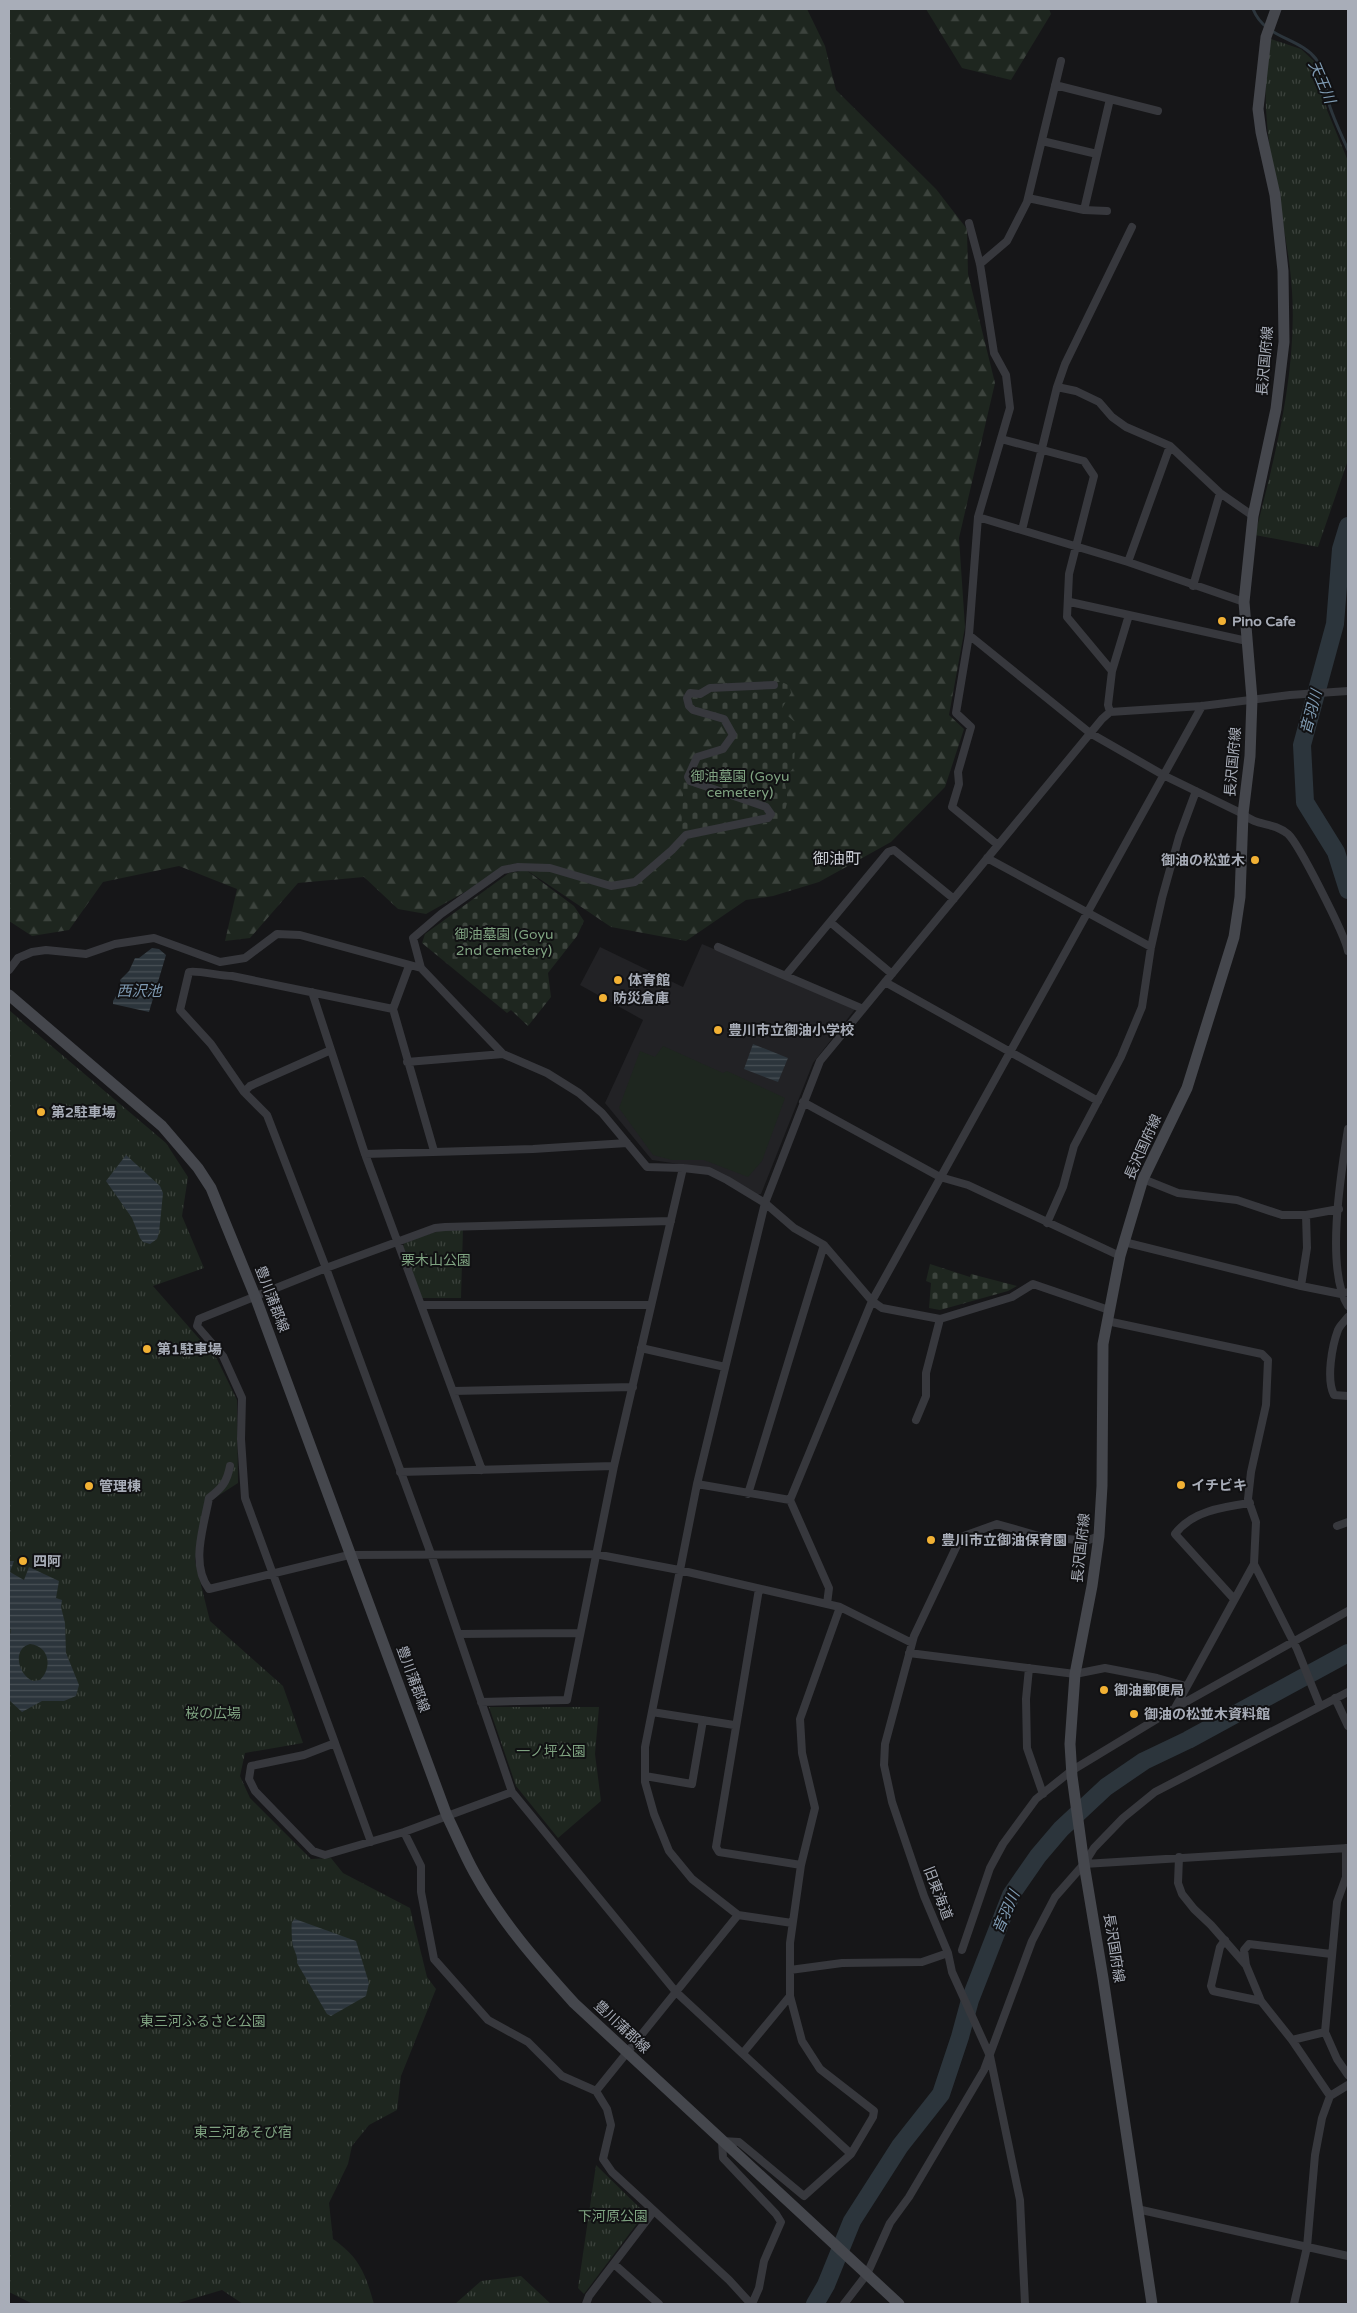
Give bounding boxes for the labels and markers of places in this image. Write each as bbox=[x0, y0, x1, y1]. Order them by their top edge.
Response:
place label: Pino Cafe bbox=[1232, 613, 1296, 630]
marker: Pino Cafe bbox=[1216, 615, 1228, 627]
place label: 御油の松並木 bbox=[1161, 852, 1245, 869]
marker: 御油の松並木 bbox=[1249, 854, 1261, 866]
place label: 体育館 bbox=[628, 972, 670, 989]
marker: 体育館 bbox=[612, 974, 624, 986]
place label: 防災倉庫 bbox=[613, 990, 669, 1007]
marker: 防災倉庫 bbox=[597, 992, 609, 1004]
place label: 豊川市立御油小学校 bbox=[728, 1022, 854, 1039]
marker: 豊川市立御油小学校 bbox=[712, 1024, 724, 1036]
place label: 第2駐車場 bbox=[51, 1104, 116, 1121]
marker: 第2駐車場 bbox=[35, 1106, 47, 1118]
place label: 第1駐車場 bbox=[157, 1341, 222, 1358]
marker: 第1駐車場 bbox=[141, 1343, 153, 1355]
place label: イチビキ bbox=[1191, 1477, 1247, 1494]
place label: 管理棟 bbox=[99, 1478, 141, 1495]
marker: イチビキ bbox=[1175, 1479, 1187, 1491]
marker: 管理棟 bbox=[83, 1480, 95, 1492]
place label: 豊川市立御油保育園 bbox=[941, 1532, 1067, 1549]
marker: 豊川市立御油保育園 bbox=[925, 1534, 937, 1546]
place label: 四阿 bbox=[33, 1553, 61, 1570]
marker: 四阿 bbox=[17, 1555, 29, 1567]
place label: 御油郵便局 bbox=[1114, 1682, 1184, 1699]
marker: 御油郵便局 bbox=[1098, 1684, 1110, 1696]
place label: 御油の松並木資料館 bbox=[1144, 1706, 1270, 1723]
marker: 御油の松並木資料館 bbox=[1128, 1708, 1140, 1720]

